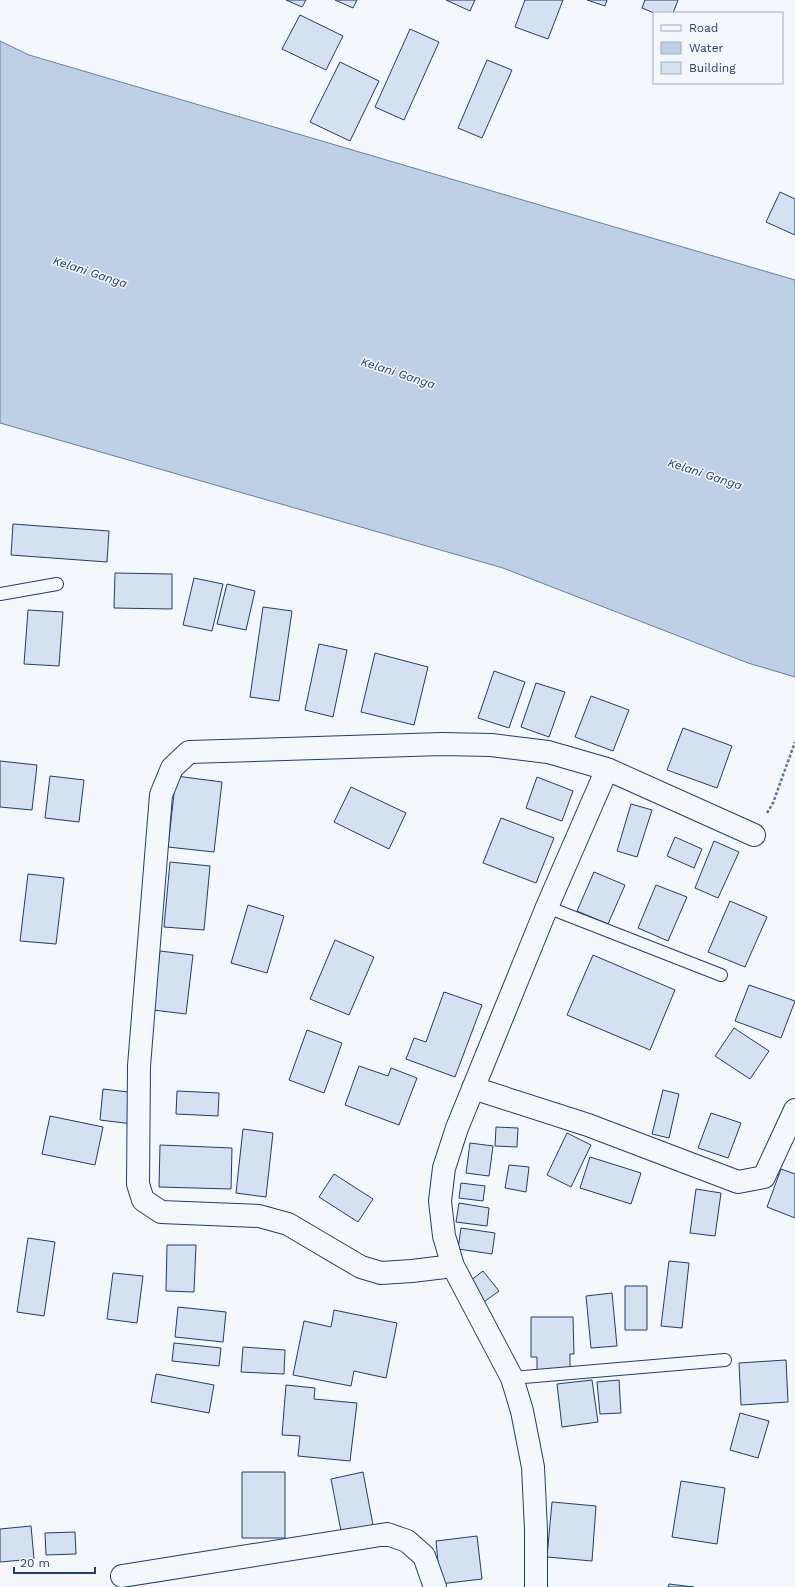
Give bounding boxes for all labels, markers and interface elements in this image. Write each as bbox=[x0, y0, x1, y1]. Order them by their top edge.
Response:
legend bbox=[653, 12, 783, 84]
text: Road bbox=[689, 21, 718, 35]
text: Water bbox=[689, 41, 724, 55]
text: Building bbox=[689, 61, 736, 75]
water label: Kelani Ganga bbox=[51, 253, 129, 291]
water label: Kelani Ganga bbox=[359, 354, 437, 392]
water label: Kelani Ganga bbox=[666, 455, 744, 493]
scale bar bbox=[14, 1549, 95, 1575]
text: 20 m bbox=[20, 1556, 50, 1570]

